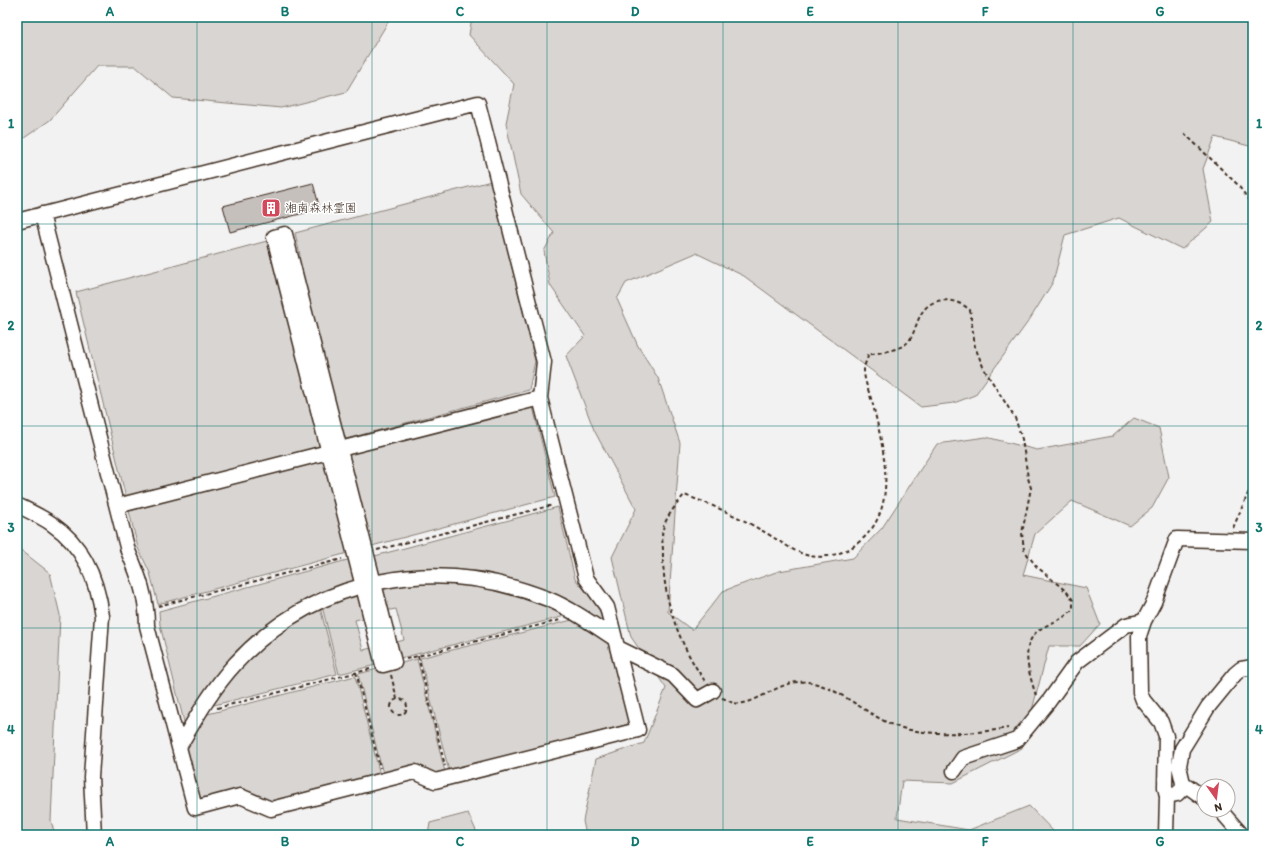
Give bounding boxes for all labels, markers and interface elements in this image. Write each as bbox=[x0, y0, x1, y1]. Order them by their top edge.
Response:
text: A bbox=[105, 4, 115, 19]
text: B bbox=[281, 4, 290, 19]
text: C bbox=[456, 4, 465, 19]
text: D bbox=[631, 4, 640, 19]
text: E bbox=[806, 4, 814, 19]
text: F bbox=[982, 4, 989, 19]
text: G bbox=[1156, 4, 1165, 19]
text: 1 bbox=[8, 116, 14, 131]
text: 1 bbox=[1256, 116, 1262, 131]
building icon: 湘南森林霊園 bbox=[260, 197, 282, 219]
place label: 湘南森林霊園 bbox=[285, 201, 357, 215]
text: 2 bbox=[8, 318, 15, 333]
text: 2 bbox=[1256, 318, 1263, 333]
text: 3 bbox=[7, 520, 15, 535]
text: 3 bbox=[1255, 520, 1263, 535]
text: 4 bbox=[7, 722, 15, 737]
text: 4 bbox=[1255, 722, 1263, 737]
north arrow bbox=[1196, 778, 1236, 818]
text: N bbox=[1213, 800, 1223, 814]
text: A bbox=[105, 834, 115, 849]
text: B bbox=[281, 834, 290, 849]
text: C bbox=[456, 834, 465, 849]
text: D bbox=[631, 834, 640, 849]
text: E bbox=[806, 834, 814, 849]
text: F bbox=[982, 834, 989, 849]
text: G bbox=[1156, 834, 1165, 849]

